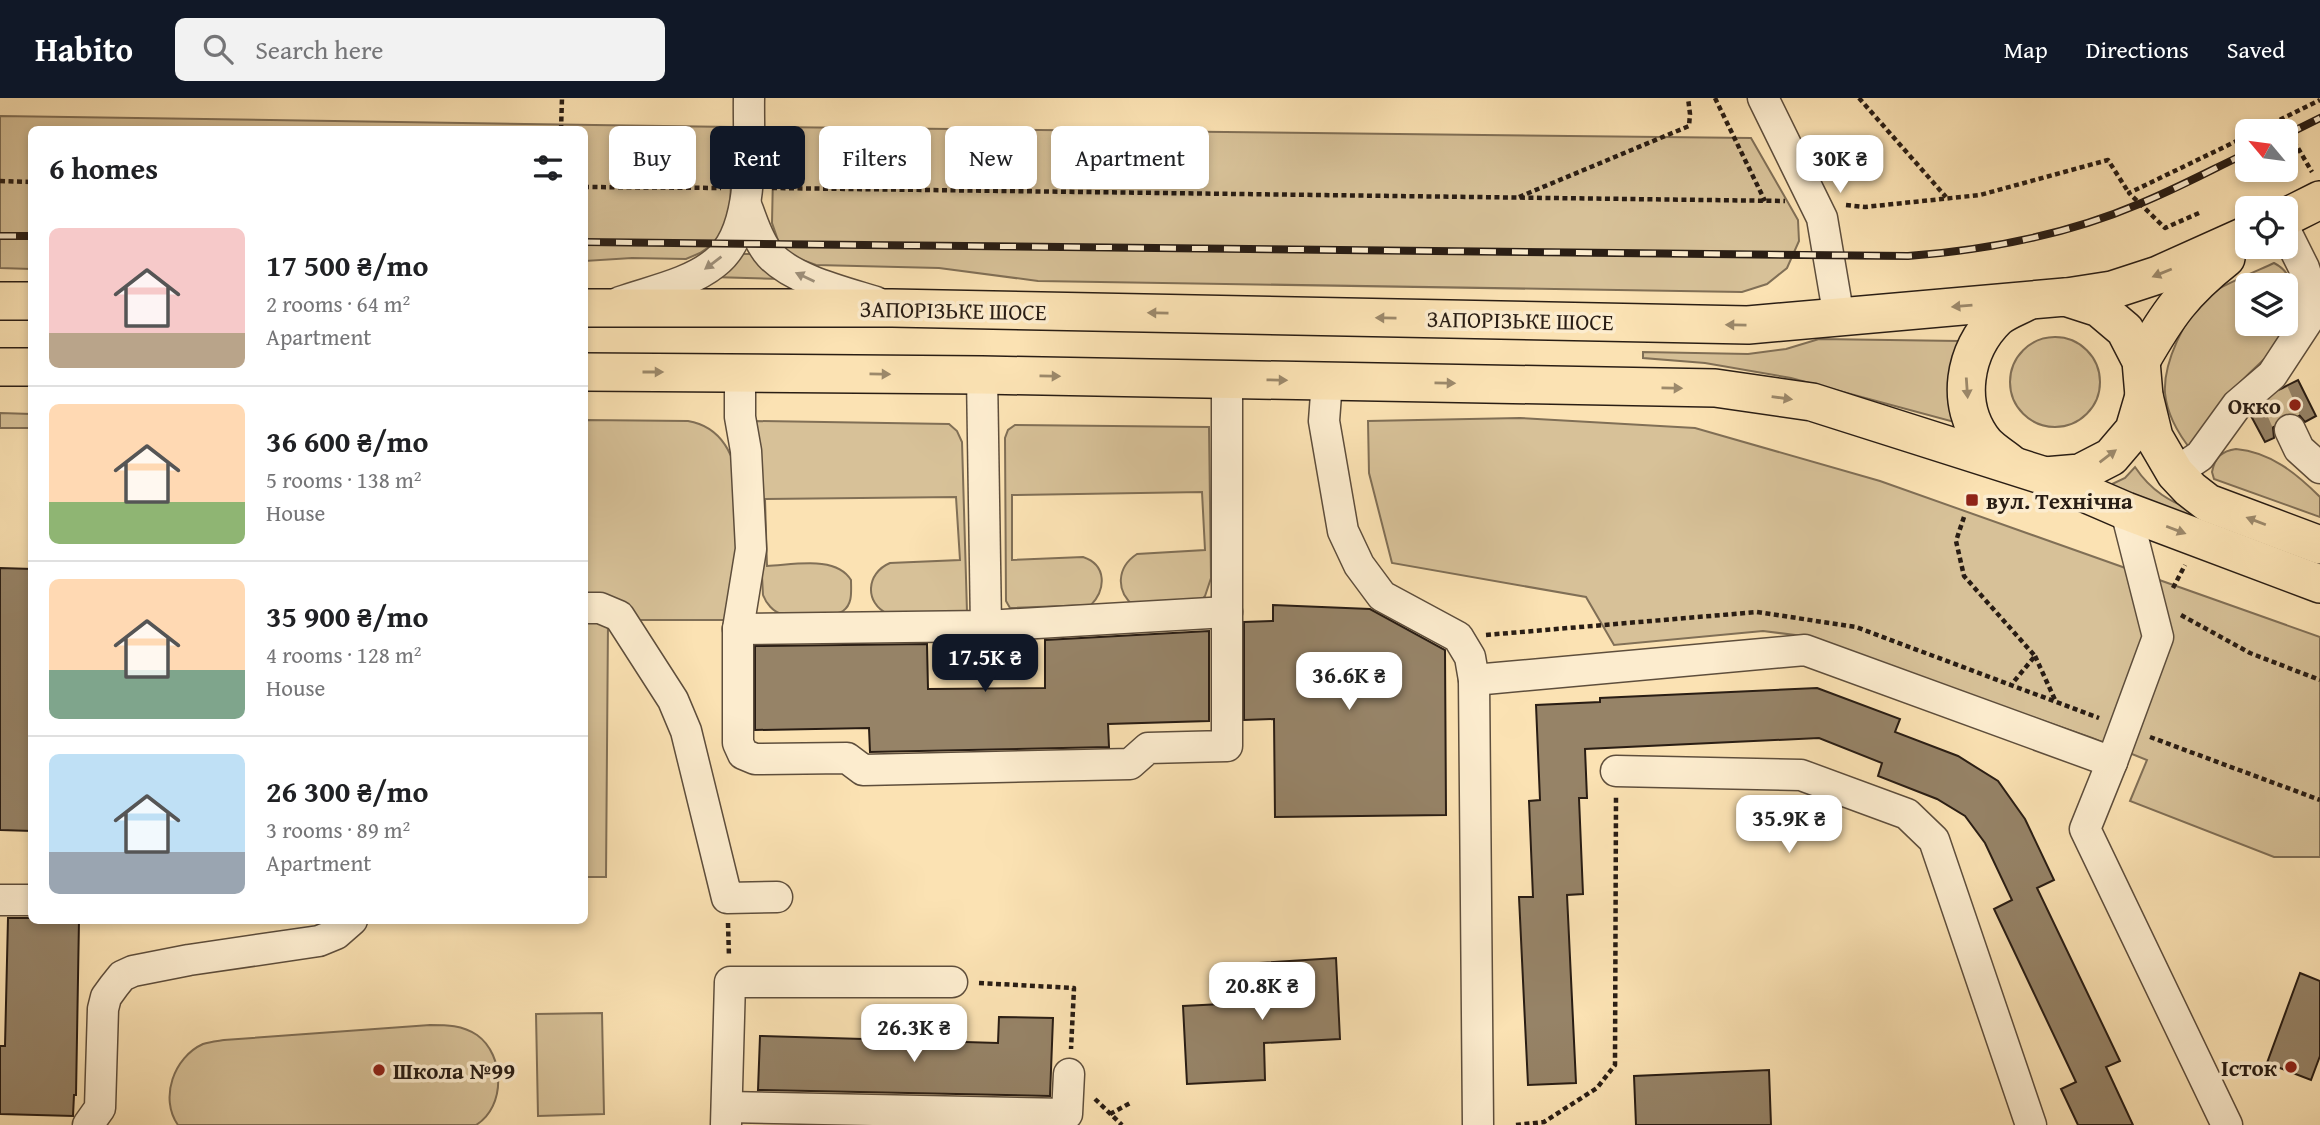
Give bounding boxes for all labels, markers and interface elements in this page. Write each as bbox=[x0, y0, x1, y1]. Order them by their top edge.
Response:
search box bbox=[175, 18, 665, 81]
text: Habito bbox=[35, 25, 133, 73]
icon: search bbox=[199, 30, 237, 68]
text: Search here bbox=[255, 30, 383, 69]
text: Map bbox=[2004, 32, 2048, 67]
text: Directions bbox=[2086, 32, 2189, 67]
text: Saved bbox=[2227, 32, 2285, 67]
north arrow bbox=[2235, 119, 2298, 182]
map controls bbox=[2235, 119, 2298, 336]
chip: Buy bbox=[609, 126, 696, 189]
chip: Rent bbox=[710, 126, 805, 189]
chip: Filters bbox=[819, 126, 931, 189]
chip: New bbox=[945, 126, 1037, 189]
chip: Apartment bbox=[1051, 126, 1209, 189]
pin: 30K ₴ bbox=[1791, 136, 1889, 195]
text: 30K ₴ bbox=[1812, 141, 1868, 174]
text: 6 homes bbox=[49, 146, 158, 190]
icon: filters bbox=[529, 149, 567, 187]
button: locate bbox=[2235, 196, 2298, 259]
text: 17 500 ₴/mo bbox=[266, 243, 429, 287]
icon: home bbox=[105, 256, 189, 340]
one-way arrow bbox=[704, 256, 722, 270]
one-way arrow bbox=[2152, 267, 2173, 278]
one-way arrow bbox=[795, 271, 815, 283]
button: layers bbox=[2235, 273, 2298, 336]
text: 2 rooms · 64 m² bbox=[266, 287, 410, 320]
street label: ЗАПОРІЗЬКЕ ШОСЕ bbox=[859, 292, 1047, 328]
one-way arrow bbox=[1951, 301, 1973, 312]
street label: ЗАПОРІЗЬКЕ ШОСЕ bbox=[1426, 302, 1614, 338]
one-way arrow bbox=[1147, 308, 1169, 319]
one-way arrow bbox=[1374, 312, 1396, 324]
one-way arrow bbox=[1724, 319, 1746, 330]
text: Apartment bbox=[266, 320, 371, 353]
one-way arrow bbox=[642, 366, 664, 378]
one-way arrow bbox=[869, 368, 891, 380]
one-way arrow bbox=[1039, 371, 1061, 382]
one-way arrow bbox=[1267, 374, 1289, 386]
one-way arrow bbox=[1434, 378, 1456, 389]
one-way arrow bbox=[1962, 378, 1973, 400]
one-way arrow bbox=[1661, 382, 1683, 393]
place label: Окко bbox=[2228, 389, 2281, 422]
one-way arrow bbox=[1771, 392, 1793, 403]
marker: Окко bbox=[2287, 397, 2303, 413]
text: 36 600 ₴/mo bbox=[266, 419, 429, 463]
icon: home bbox=[105, 432, 189, 516]
one-way arrow bbox=[2099, 449, 2117, 463]
text: 5 rooms · 138 m² bbox=[266, 463, 421, 496]
place label: вул. Технічна bbox=[1986, 484, 2133, 517]
marker: вул. Технічна bbox=[1964, 492, 1980, 508]
text: House bbox=[266, 496, 325, 529]
one-way arrow bbox=[2246, 515, 2267, 526]
one-way arrow bbox=[2165, 525, 2186, 536]
text: 35 900 ₴/mo bbox=[266, 594, 429, 638]
icon: home bbox=[105, 607, 189, 691]
pin: 17.5K ₴ bbox=[920, 634, 1050, 694]
text: 4 rooms · 128 m² bbox=[266, 638, 421, 671]
text: 17.5K ₴ bbox=[948, 640, 1022, 673]
pin: 36.6K ₴ bbox=[1284, 652, 1414, 712]
text: 36.6K ₴ bbox=[1312, 658, 1386, 691]
text: House bbox=[266, 671, 325, 704]
text: 26 300 ₴/mo bbox=[266, 769, 429, 813]
icon: home bbox=[105, 782, 189, 866]
pin: 35.9K ₴ bbox=[1724, 796, 1854, 855]
text: 35.9K ₴ bbox=[1752, 801, 1826, 834]
text: 3 rooms · 89 m² bbox=[266, 813, 410, 846]
text: Apartment bbox=[266, 846, 371, 879]
pin: 20.8K ₴ bbox=[1197, 962, 1327, 1022]
text: 20.8K ₴ bbox=[1225, 968, 1299, 1001]
pin: 26.3K ₴ bbox=[849, 1004, 979, 1064]
text: 26.3K ₴ bbox=[877, 1010, 951, 1043]
place label: Істок bbox=[2221, 1051, 2278, 1084]
place label: Школа №99 bbox=[393, 1054, 515, 1087]
marker: Істок bbox=[2283, 1059, 2299, 1075]
marker: Школа №99 bbox=[371, 1062, 387, 1078]

